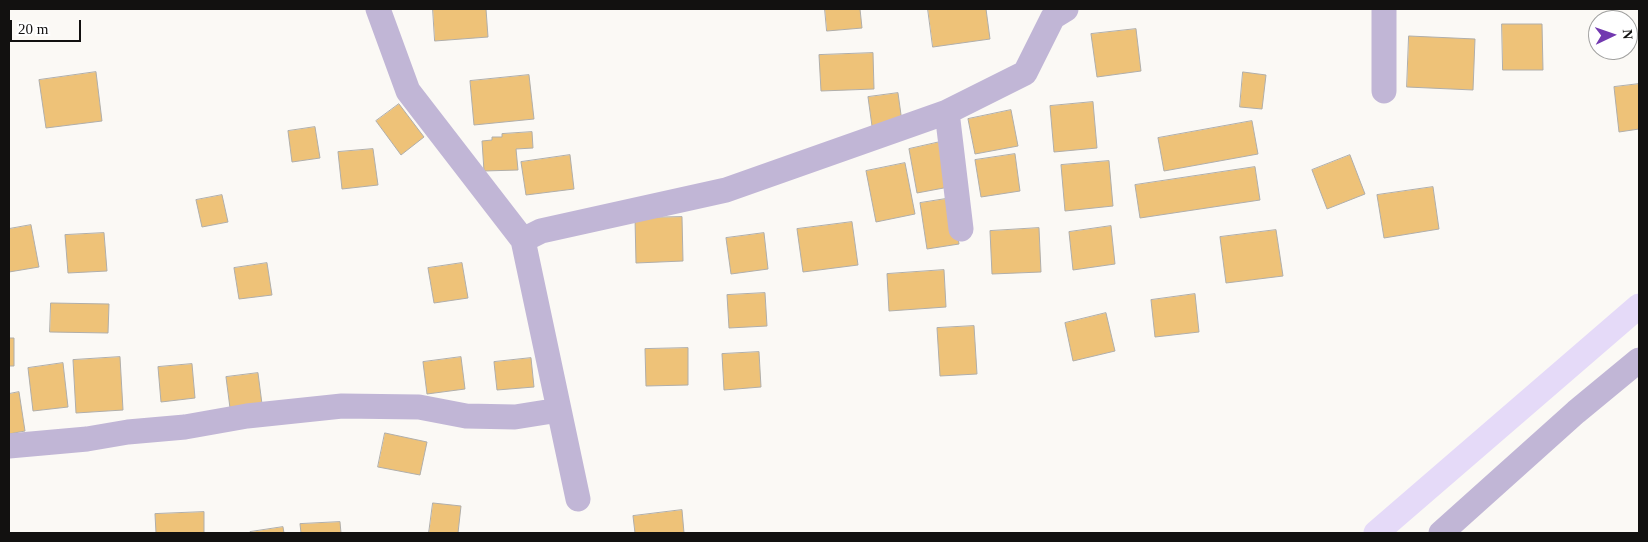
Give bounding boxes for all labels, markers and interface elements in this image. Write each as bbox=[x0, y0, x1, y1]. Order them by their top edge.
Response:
scale bar bbox=[12, 10, 84, 42]
north arrow bbox=[1588, 10, 1638, 60]
text: 20 m bbox=[18, 21, 48, 37]
text: N bbox=[1620, 29, 1635, 40]

